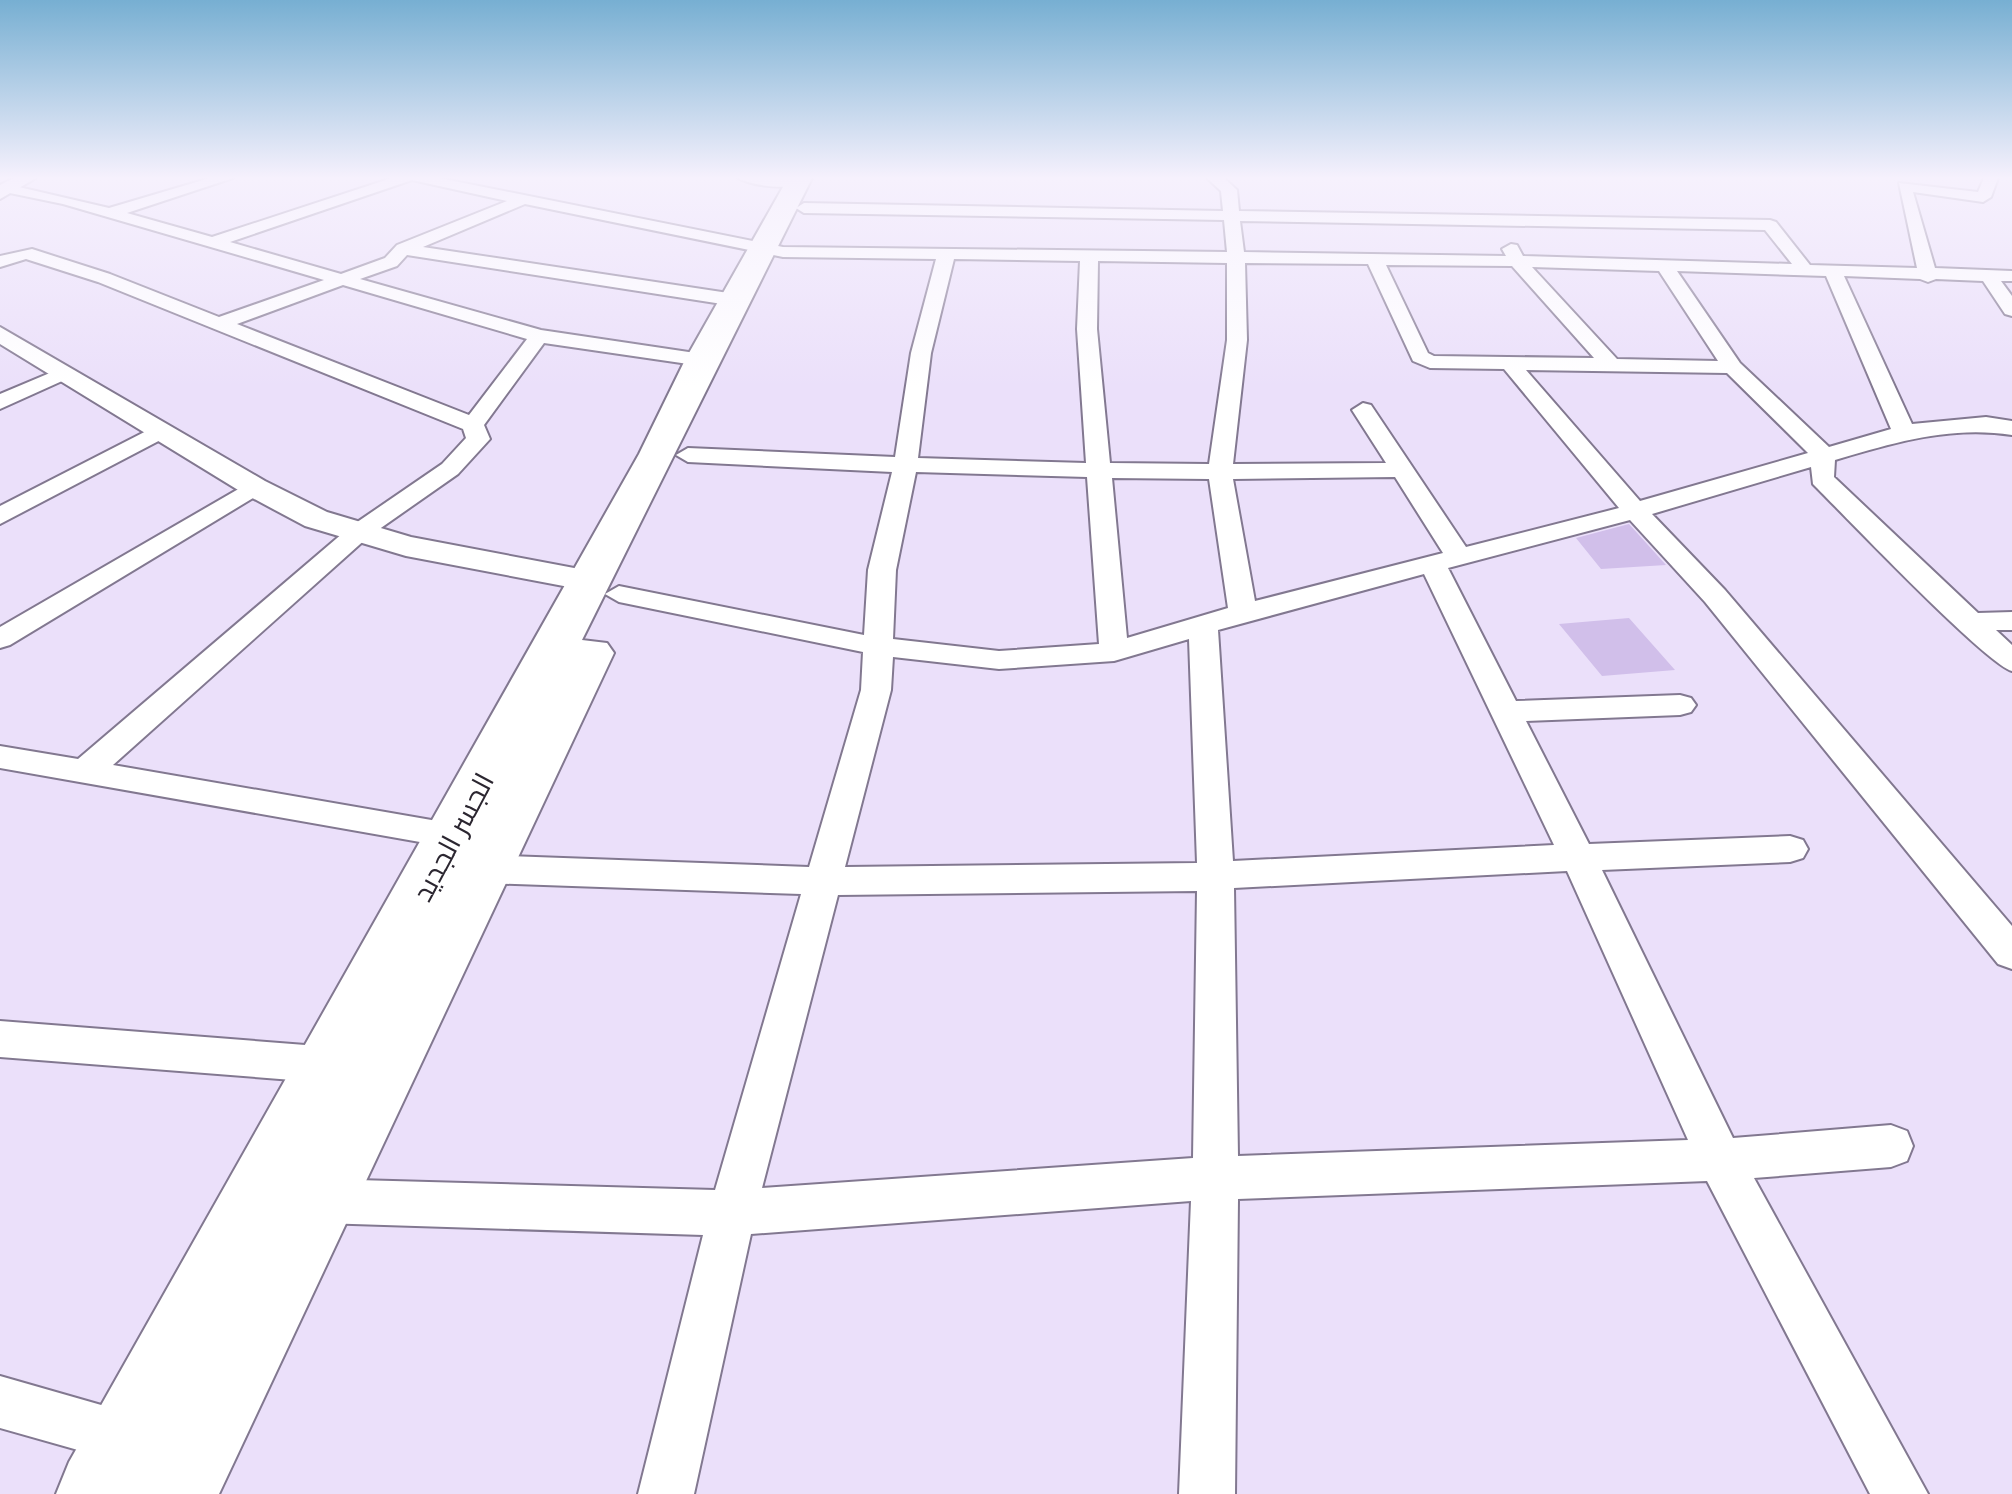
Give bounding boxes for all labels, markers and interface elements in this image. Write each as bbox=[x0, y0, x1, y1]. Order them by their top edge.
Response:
street label: الجسر الجديد bbox=[407, 768, 500, 907]

